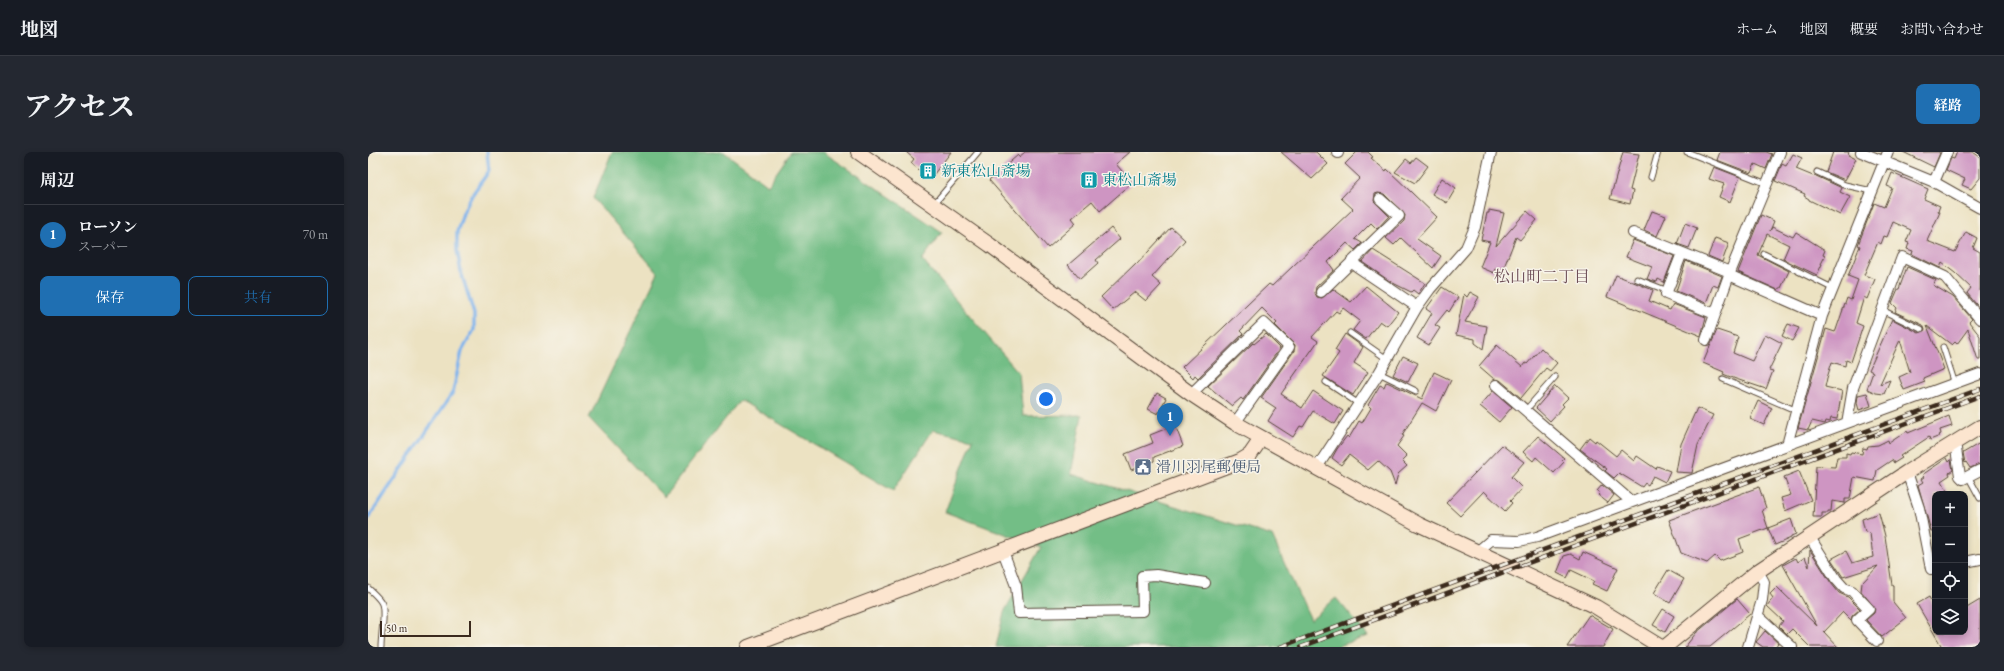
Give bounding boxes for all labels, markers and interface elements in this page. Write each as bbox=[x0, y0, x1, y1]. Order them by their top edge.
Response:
text: 地図 bbox=[20, 17, 58, 42]
text: ホーム bbox=[1736, 20, 1778, 38]
text: 地図 bbox=[1800, 20, 1828, 38]
text: 概要 bbox=[1850, 20, 1878, 38]
text: お問い合わせ bbox=[1900, 20, 1984, 38]
button: 経路 bbox=[1916, 84, 1980, 124]
text: アクセス bbox=[24, 88, 135, 124]
building icon: 新東松山斎場 bbox=[918, 161, 938, 181]
place label: 新東松山斎場 bbox=[941, 161, 1031, 180]
text: 周辺 bbox=[40, 169, 74, 191]
building icon: 東松山斎場 bbox=[1079, 170, 1099, 190]
place label: 東松山斎場 bbox=[1102, 170, 1177, 189]
text: ローソン bbox=[78, 217, 137, 236]
text: 1 bbox=[50, 226, 56, 243]
text: 70 m bbox=[303, 226, 328, 243]
text: スーパー bbox=[78, 238, 129, 255]
district label: 松山町二丁目 bbox=[1494, 266, 1590, 287]
button: 保存 bbox=[40, 276, 180, 316]
button: 共有 bbox=[188, 276, 328, 316]
your location bbox=[1036, 389, 1056, 409]
pin: 1 bbox=[1157, 403, 1183, 436]
public building icon: 滑川羽尾郵便局 bbox=[1133, 457, 1153, 477]
place label: 滑川羽尾郵便局 bbox=[1156, 457, 1261, 476]
map controls bbox=[1932, 491, 1968, 635]
button: + bbox=[1932, 491, 1968, 527]
button: − bbox=[1932, 527, 1968, 563]
button: locate bbox=[1932, 563, 1968, 599]
button: layers bbox=[1932, 599, 1968, 635]
scale bar bbox=[380, 619, 471, 638]
text: 50 m bbox=[386, 621, 407, 635]

